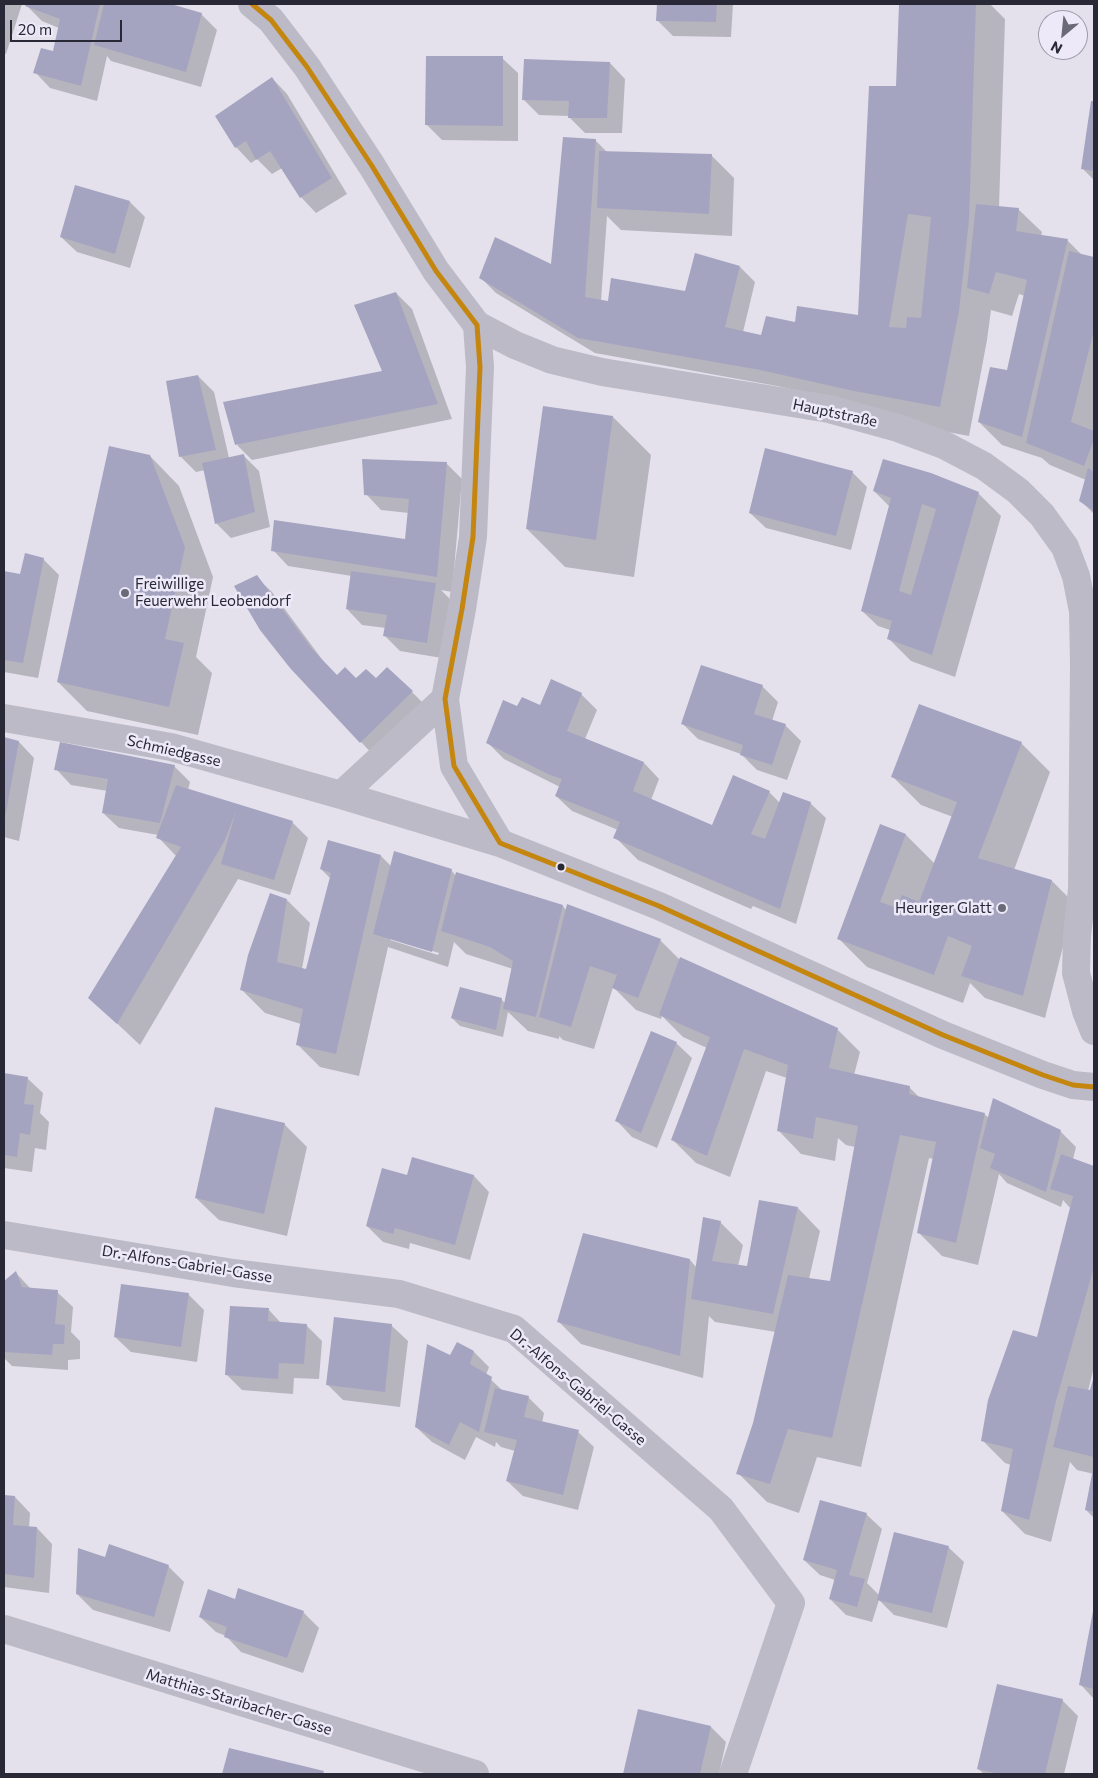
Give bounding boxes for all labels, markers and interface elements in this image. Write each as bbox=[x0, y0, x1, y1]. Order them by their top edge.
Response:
scale bar bbox=[12, 10, 125, 42]
north arrow bbox=[1038, 10, 1088, 60]
text: 20 m bbox=[18, 20, 52, 38]
text: N bbox=[1048, 38, 1065, 58]
street label: Hauptstraße bbox=[791, 395, 879, 431]
place label: Freiwillige Feuerwehr Leobendorf bbox=[135, 575, 291, 610]
marker: Freiwillige Feuerwehr Leobendorf bbox=[119, 587, 131, 599]
street label: Schmiedgasse bbox=[125, 731, 223, 771]
unlabelled marker bbox=[556, 862, 566, 872]
place label: Heuriger Glatt bbox=[895, 899, 992, 917]
marker: Heuriger Glatt bbox=[996, 902, 1008, 914]
street label: Dr.-Alfons-Gabriel-Gasse bbox=[100, 1242, 274, 1286]
street label: Dr.-Alfons-Gabriel-Gasse bbox=[506, 1325, 650, 1449]
street label: Matthias-Staribacher-Gasse bbox=[144, 1665, 334, 1739]

